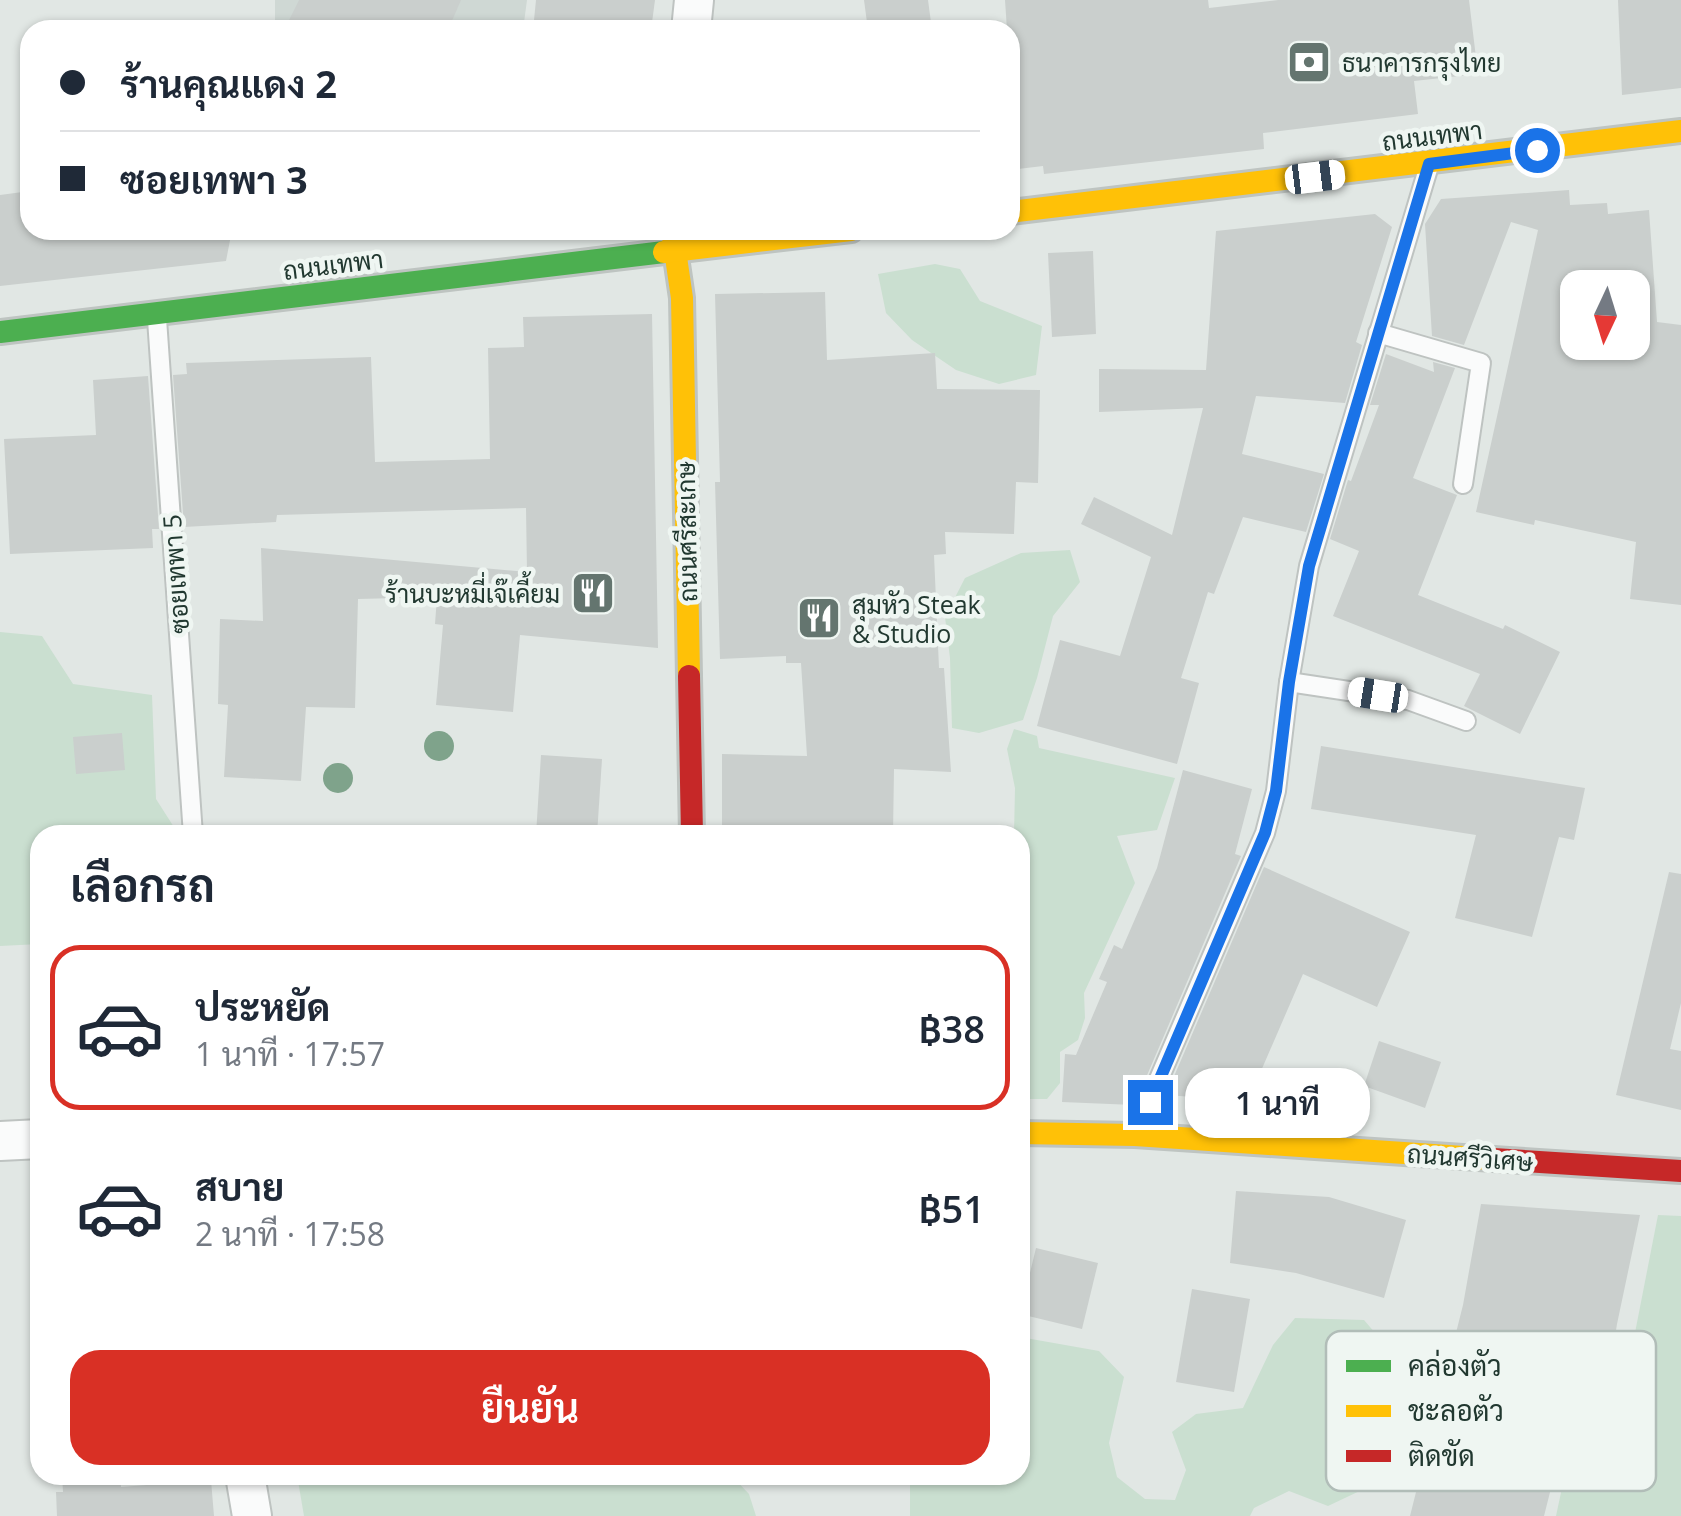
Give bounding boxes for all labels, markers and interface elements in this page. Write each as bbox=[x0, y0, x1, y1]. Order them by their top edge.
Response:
bank icon: ธนาคารกรุงไทย bbox=[1286, 39, 1332, 85]
place label: ธนาคารกรุงไทย bbox=[1342, 45, 1501, 81]
text: ร้านคุณแดง 2 bbox=[120, 57, 337, 109]
street label: ถนนเทพา bbox=[1380, 112, 1484, 158]
route start bbox=[1515, 128, 1560, 173]
text: ซอยเทพา 3 bbox=[120, 153, 308, 205]
car bbox=[1283, 158, 1347, 196]
street label: ถนนเทพา bbox=[281, 241, 385, 287]
north arrow bbox=[1560, 270, 1650, 360]
map controls bbox=[1560, 270, 1650, 360]
street label: ถนนศรีสะเกษ bbox=[668, 460, 704, 603]
street label: ซอยเทพา 5 bbox=[154, 513, 196, 635]
restaurant icon: ร้านบะหมี่เจ๊เคี้ยม bbox=[570, 570, 616, 616]
place label: ร้านบะหมี่เจ๊เคี้ยม bbox=[385, 571, 560, 610]
place label: สุมหัว Steak & Studio bbox=[852, 587, 981, 650]
restaurant icon: สุมหัว Steak & Studio bbox=[796, 595, 842, 641]
car bbox=[1346, 675, 1410, 715]
text: เลือกรถ bbox=[70, 854, 215, 915]
text: ประหยัด bbox=[195, 980, 330, 1032]
icon: car bbox=[75, 983, 165, 1073]
text: ฿38 bbox=[919, 1002, 985, 1054]
text: 1 นาที · 17:57 bbox=[195, 1032, 385, 1075]
callout: 1 นาที bbox=[1185, 1067, 1370, 1137]
route end bbox=[1128, 1080, 1173, 1125]
text: 1 นาที bbox=[1235, 1081, 1320, 1124]
street label: ถนนศรีวิเศษ bbox=[1406, 1136, 1535, 1178]
text: สบาย bbox=[195, 1160, 284, 1212]
icon: car bbox=[75, 1163, 165, 1253]
text: ฿51 bbox=[919, 1182, 985, 1234]
text: 2 นาที · 17:58 bbox=[195, 1212, 385, 1255]
legend bbox=[1326, 1331, 1656, 1491]
text: คล่องตัว bbox=[1408, 1346, 1502, 1384]
button: ยืนยัน bbox=[70, 1350, 990, 1465]
text: ชะลอตัว bbox=[1408, 1391, 1504, 1429]
text: ติดขัด bbox=[1408, 1436, 1475, 1474]

